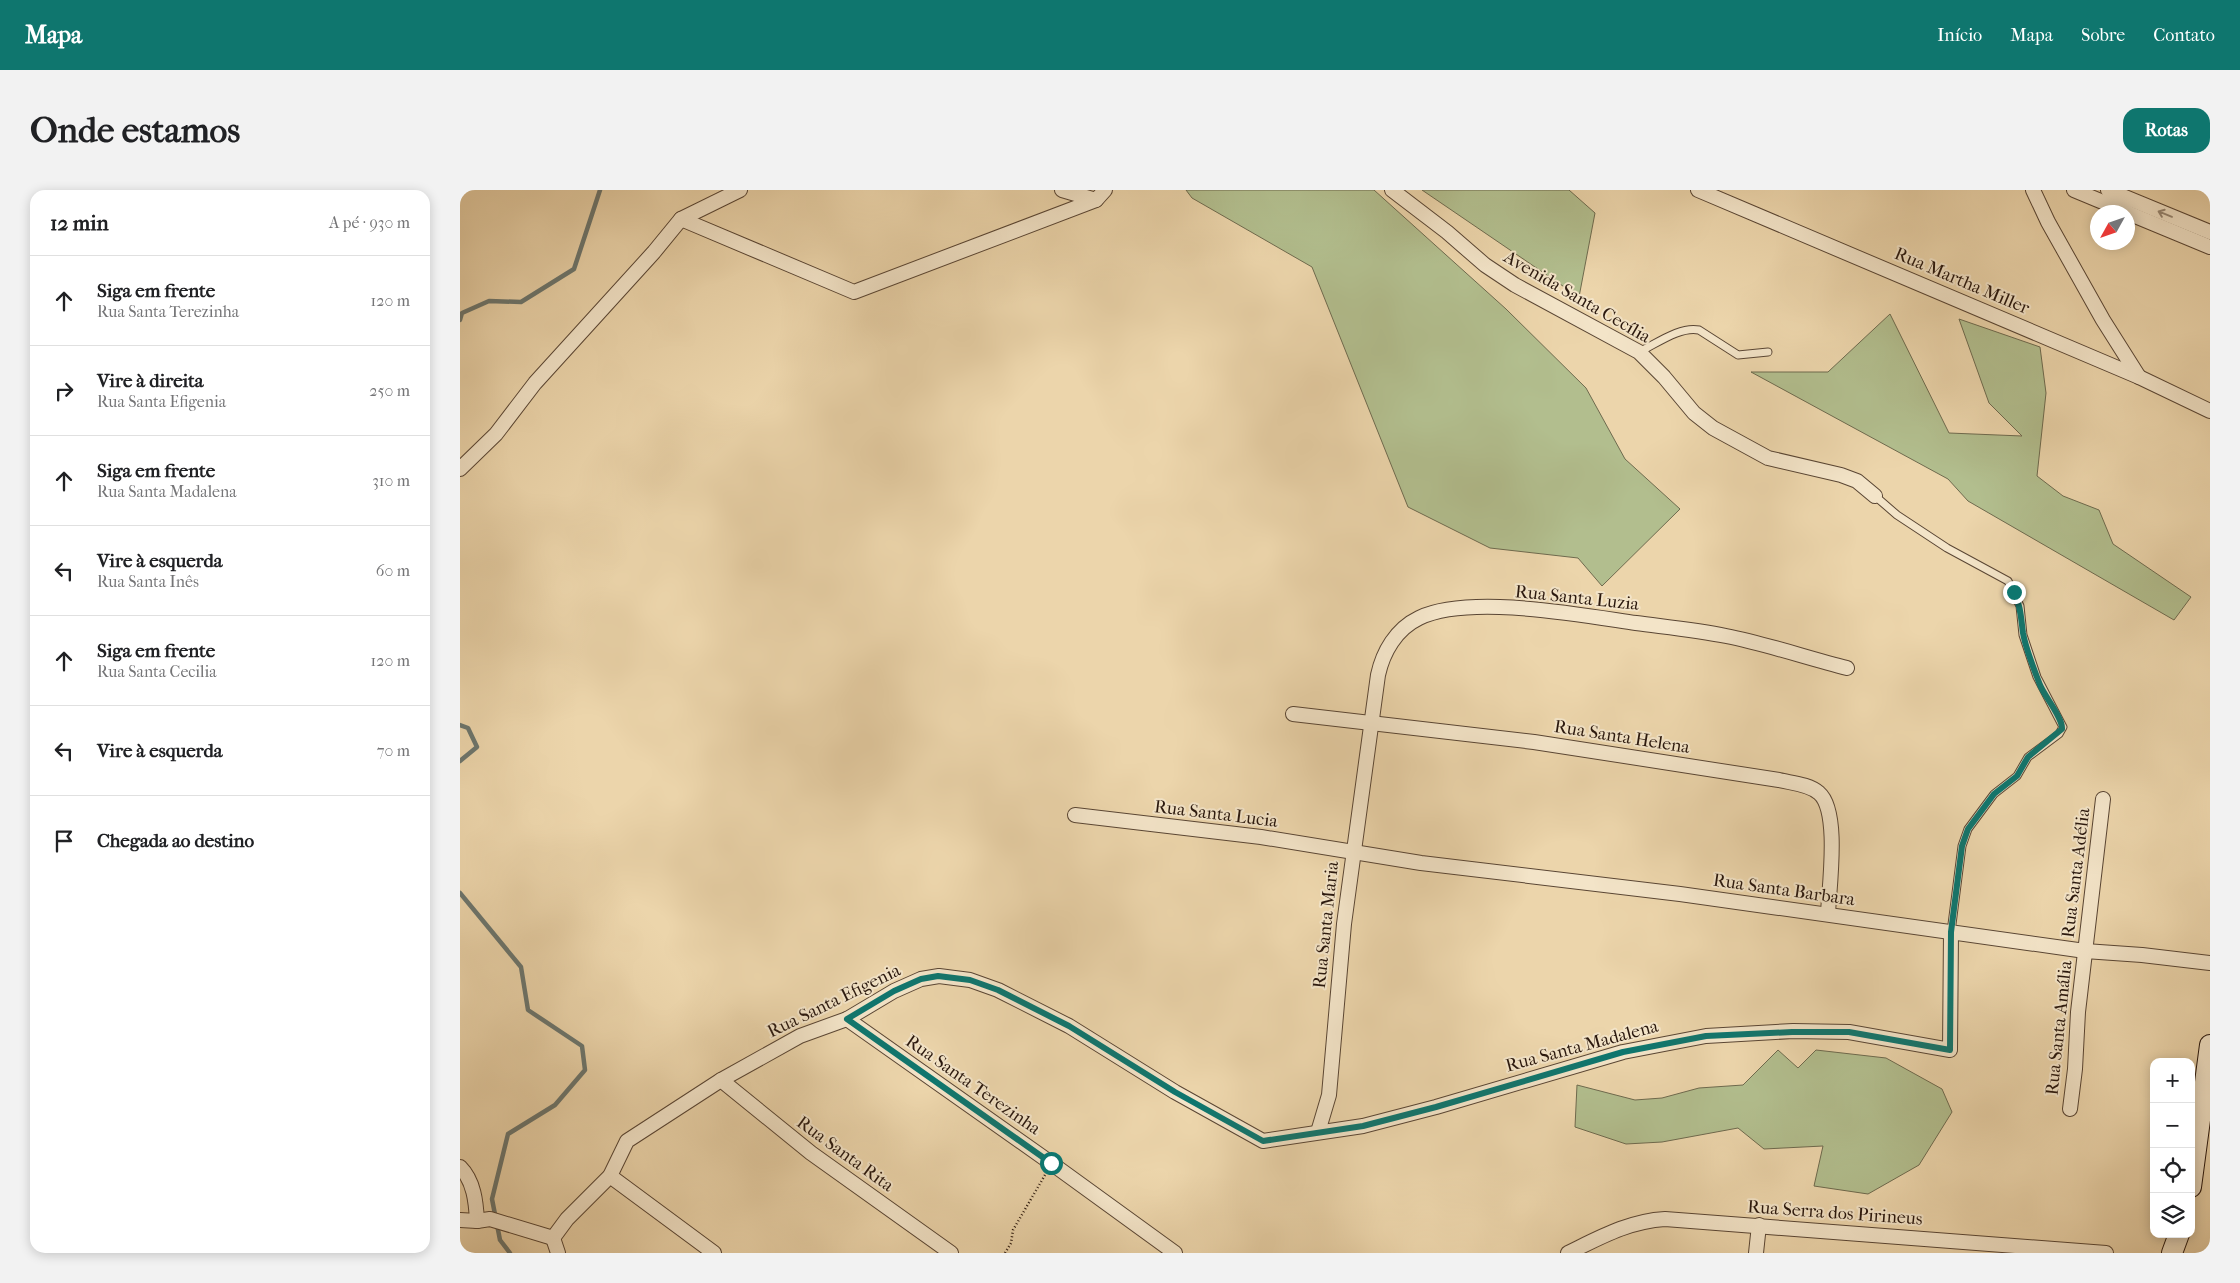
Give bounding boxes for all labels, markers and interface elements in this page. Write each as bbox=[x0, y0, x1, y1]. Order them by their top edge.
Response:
text: Mapa bbox=[25, 21, 82, 49]
text: Início bbox=[1937, 25, 1982, 46]
text: Mapa bbox=[2010, 25, 2053, 46]
text: Sobre bbox=[2081, 25, 2125, 46]
text: Contato bbox=[2153, 25, 2215, 46]
button: Rotas bbox=[2123, 108, 2210, 153]
text: Onde estamos bbox=[30, 110, 240, 151]
north arrow bbox=[2090, 205, 2135, 250]
one-way arrow bbox=[2158, 208, 2173, 218]
text: 12 min bbox=[50, 211, 109, 235]
text: A pé · 930 m bbox=[329, 213, 410, 232]
street label: Rua Martha Miller bbox=[1891, 243, 2033, 319]
street label: Avenida Santa Cecília bbox=[1499, 246, 1655, 348]
text: Siga em frente bbox=[97, 280, 215, 302]
icon: ahead bbox=[50, 287, 78, 315]
text: 120 m bbox=[371, 291, 410, 310]
text: Rua Santa Terezinha bbox=[97, 302, 239, 321]
text: Vire à direita bbox=[97, 370, 204, 392]
icon: right bbox=[50, 377, 78, 405]
text: 250 m bbox=[369, 381, 410, 400]
text: Rua Santa Efigenia bbox=[97, 392, 226, 411]
text: Siga em frente bbox=[97, 460, 215, 482]
icon: ahead bbox=[50, 467, 78, 495]
text: 310 m bbox=[372, 471, 410, 490]
text: Rua Santa Madalena bbox=[97, 482, 237, 501]
text: Vire à esquerda bbox=[97, 550, 223, 572]
icon: left bbox=[50, 557, 78, 585]
text: 60 m bbox=[376, 561, 410, 580]
text: Rua Santa Inês bbox=[97, 572, 199, 591]
street label: Rua Santa Luzia bbox=[1514, 581, 1641, 615]
route end bbox=[2003, 581, 2026, 604]
text: Siga em frente bbox=[97, 640, 215, 662]
icon: ahead bbox=[50, 647, 78, 675]
text: 120 m bbox=[371, 651, 410, 670]
text: Rua Santa Cecilia bbox=[97, 662, 217, 681]
street label: Rua Santa Helena bbox=[1553, 716, 1692, 758]
icon: left bbox=[50, 737, 78, 765]
text: Vire à esquerda bbox=[97, 740, 223, 762]
text: 70 m bbox=[377, 741, 410, 760]
street label: Rua Santa Lucia bbox=[1153, 796, 1280, 832]
street label: Rua Santa Adélia bbox=[2058, 806, 2094, 939]
icon: arrive bbox=[50, 827, 78, 855]
text: Chegada ao destino bbox=[97, 830, 254, 852]
street label: Rua Santa Maria bbox=[1309, 860, 1343, 990]
street label: Rua Santa Barbara bbox=[1712, 870, 1857, 910]
street label: Rua Santa Efigenia bbox=[764, 959, 905, 1042]
street label: Rua Santa Amália bbox=[2041, 959, 2077, 1096]
street label: Rua Santa Madalena bbox=[1503, 1015, 1661, 1076]
street label: Rua Santa Terezinha bbox=[902, 1031, 1045, 1140]
map controls bbox=[2150, 1058, 2195, 1238]
button: + bbox=[2150, 1058, 2195, 1103]
button: − bbox=[2150, 1103, 2195, 1148]
street label: Rua Santa Rita bbox=[792, 1112, 898, 1197]
button: locate bbox=[2150, 1148, 2195, 1193]
route start bbox=[1040, 1152, 1063, 1175]
button: layers bbox=[2150, 1193, 2195, 1238]
street label: Rua Serra dos Pirineus bbox=[1747, 1196, 1924, 1230]

